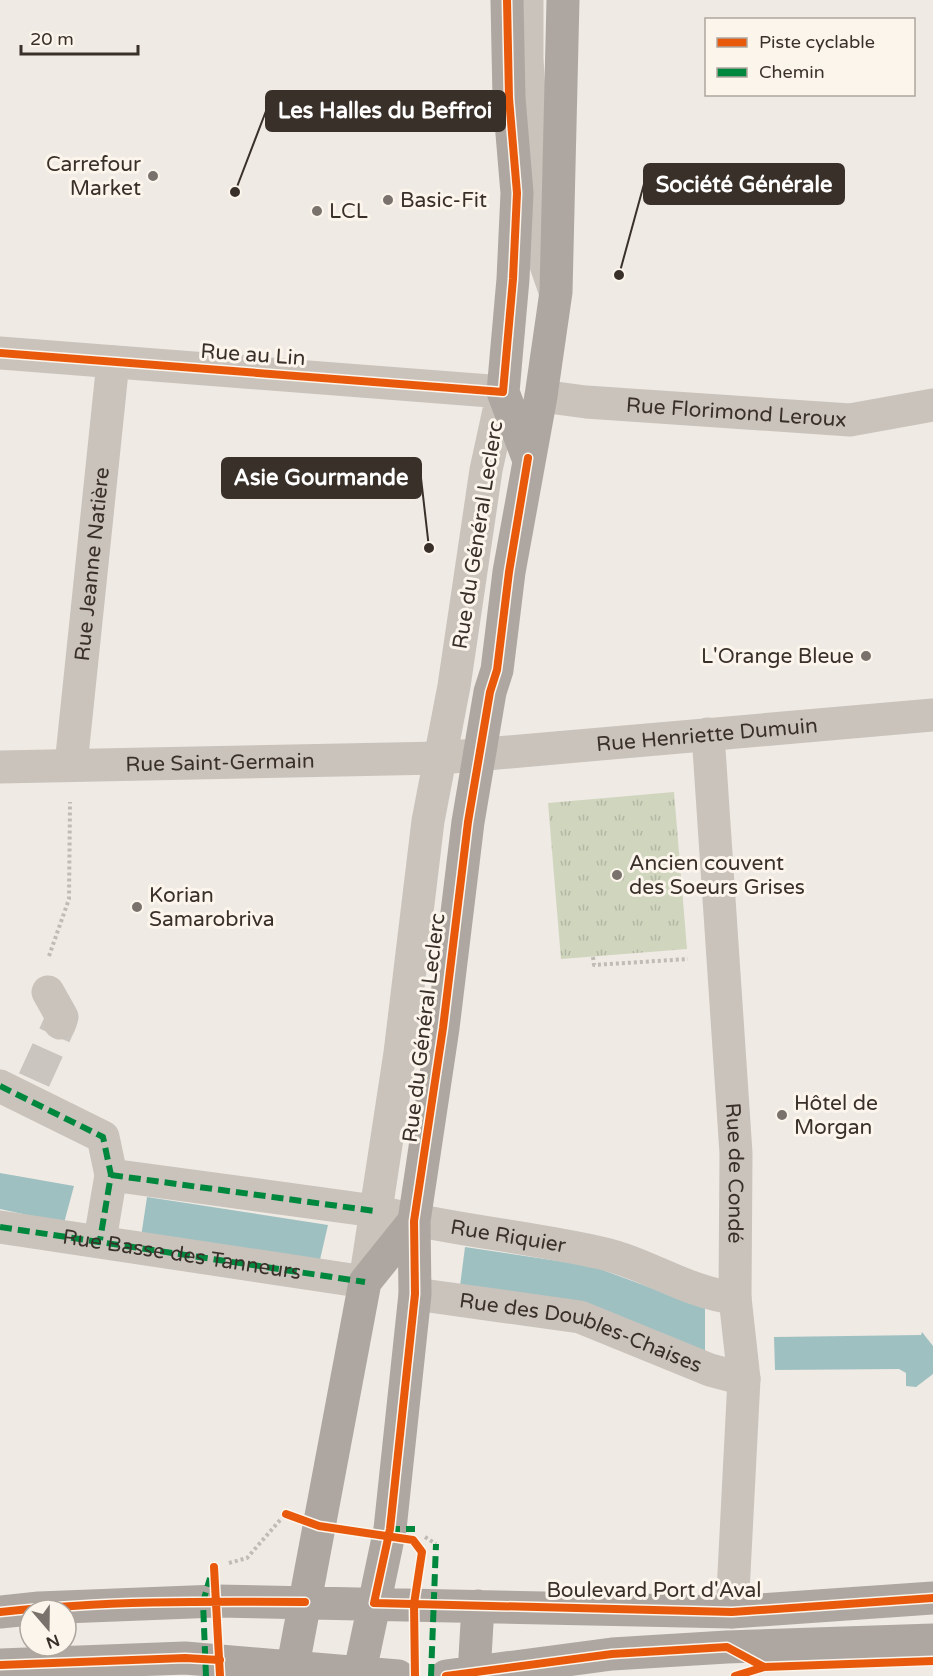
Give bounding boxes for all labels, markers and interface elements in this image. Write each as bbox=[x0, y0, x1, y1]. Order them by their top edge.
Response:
scale bar bbox=[21, 18, 138, 56]
legend bbox=[705, 18, 915, 96]
text: 20 m bbox=[30, 28, 74, 50]
text: Piste cyclable bbox=[759, 31, 875, 53]
text: Chemin bbox=[759, 61, 825, 83]
callout: Les Halles du Beffroi bbox=[266, 91, 505, 131]
text: Les Halles du Beffroi bbox=[278, 98, 492, 124]
place label: Carrefour Market bbox=[46, 152, 141, 201]
callout: Société Générale bbox=[644, 164, 844, 204]
marker: Carrefour Market bbox=[146, 169, 160, 183]
text: Société Générale bbox=[656, 172, 832, 198]
place label: Basic-Fit bbox=[400, 188, 487, 213]
marker: Basic-Fit bbox=[381, 193, 395, 207]
place label: LCL bbox=[329, 199, 368, 224]
marker: LCL bbox=[310, 204, 324, 218]
street label: Rue au Lin bbox=[200, 339, 306, 371]
street label: Rue Florimond Leroux bbox=[625, 392, 847, 432]
street label: Rue du Général Leclerc bbox=[448, 419, 508, 651]
callout: Asie Gourmande bbox=[222, 458, 421, 498]
text: Asie Gourmande bbox=[234, 465, 408, 491]
street label: Rue Jeanne Natière bbox=[69, 466, 114, 662]
place label: L'Orange Bleue bbox=[701, 644, 854, 669]
marker: L'Orange Bleue bbox=[859, 649, 873, 663]
street label: Rue Henriette Dumuin bbox=[595, 713, 819, 757]
street label: Rue Saint-Germain bbox=[125, 748, 315, 777]
place label: Ancien couvent des Soeurs Grises bbox=[629, 851, 805, 900]
marker: Ancien couvent des Soeurs Grises bbox=[610, 868, 624, 882]
place label: Korian Samarobriva bbox=[149, 883, 275, 932]
marker: Korian Samarobriva bbox=[130, 900, 144, 914]
street label: Rue du Général Leclerc bbox=[398, 912, 450, 1144]
place label: Hôtel de Morgan bbox=[794, 1091, 878, 1140]
street label: Rue de Condé bbox=[720, 1102, 749, 1244]
marker: Hôtel de Morgan bbox=[775, 1108, 789, 1122]
street label: Rue Riquier bbox=[449, 1214, 568, 1258]
street label: Rue Basse des Tanneurs bbox=[61, 1224, 303, 1285]
street label: Rue des Doubles-Chaises bbox=[458, 1288, 706, 1378]
street label: Boulevard Port d'Aval bbox=[546, 1578, 762, 1603]
north arrow bbox=[18, 1598, 78, 1658]
text: N bbox=[43, 1630, 62, 1653]

